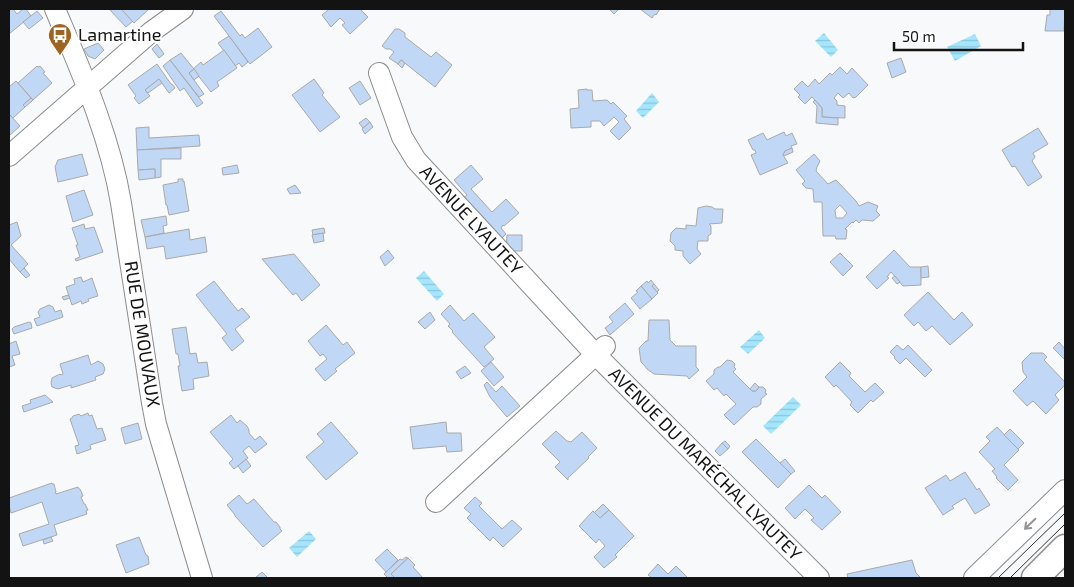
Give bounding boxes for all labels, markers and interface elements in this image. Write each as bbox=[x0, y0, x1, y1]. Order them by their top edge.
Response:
scale bar bbox=[894, 20, 1023, 52]
bus stop icon: Lamartine bbox=[47, 22, 73, 56]
place label: Lamartine bbox=[78, 23, 161, 45]
text: 50 m bbox=[902, 27, 936, 45]
street label: AVENUE LYAUTEY bbox=[416, 160, 528, 279]
street label: RUE DE MOUVAUX bbox=[121, 259, 165, 408]
street label: AVENUE DU MARÉCHAL LYAUTEY bbox=[605, 362, 807, 565]
one-way arrow bbox=[1024, 518, 1036, 530]

